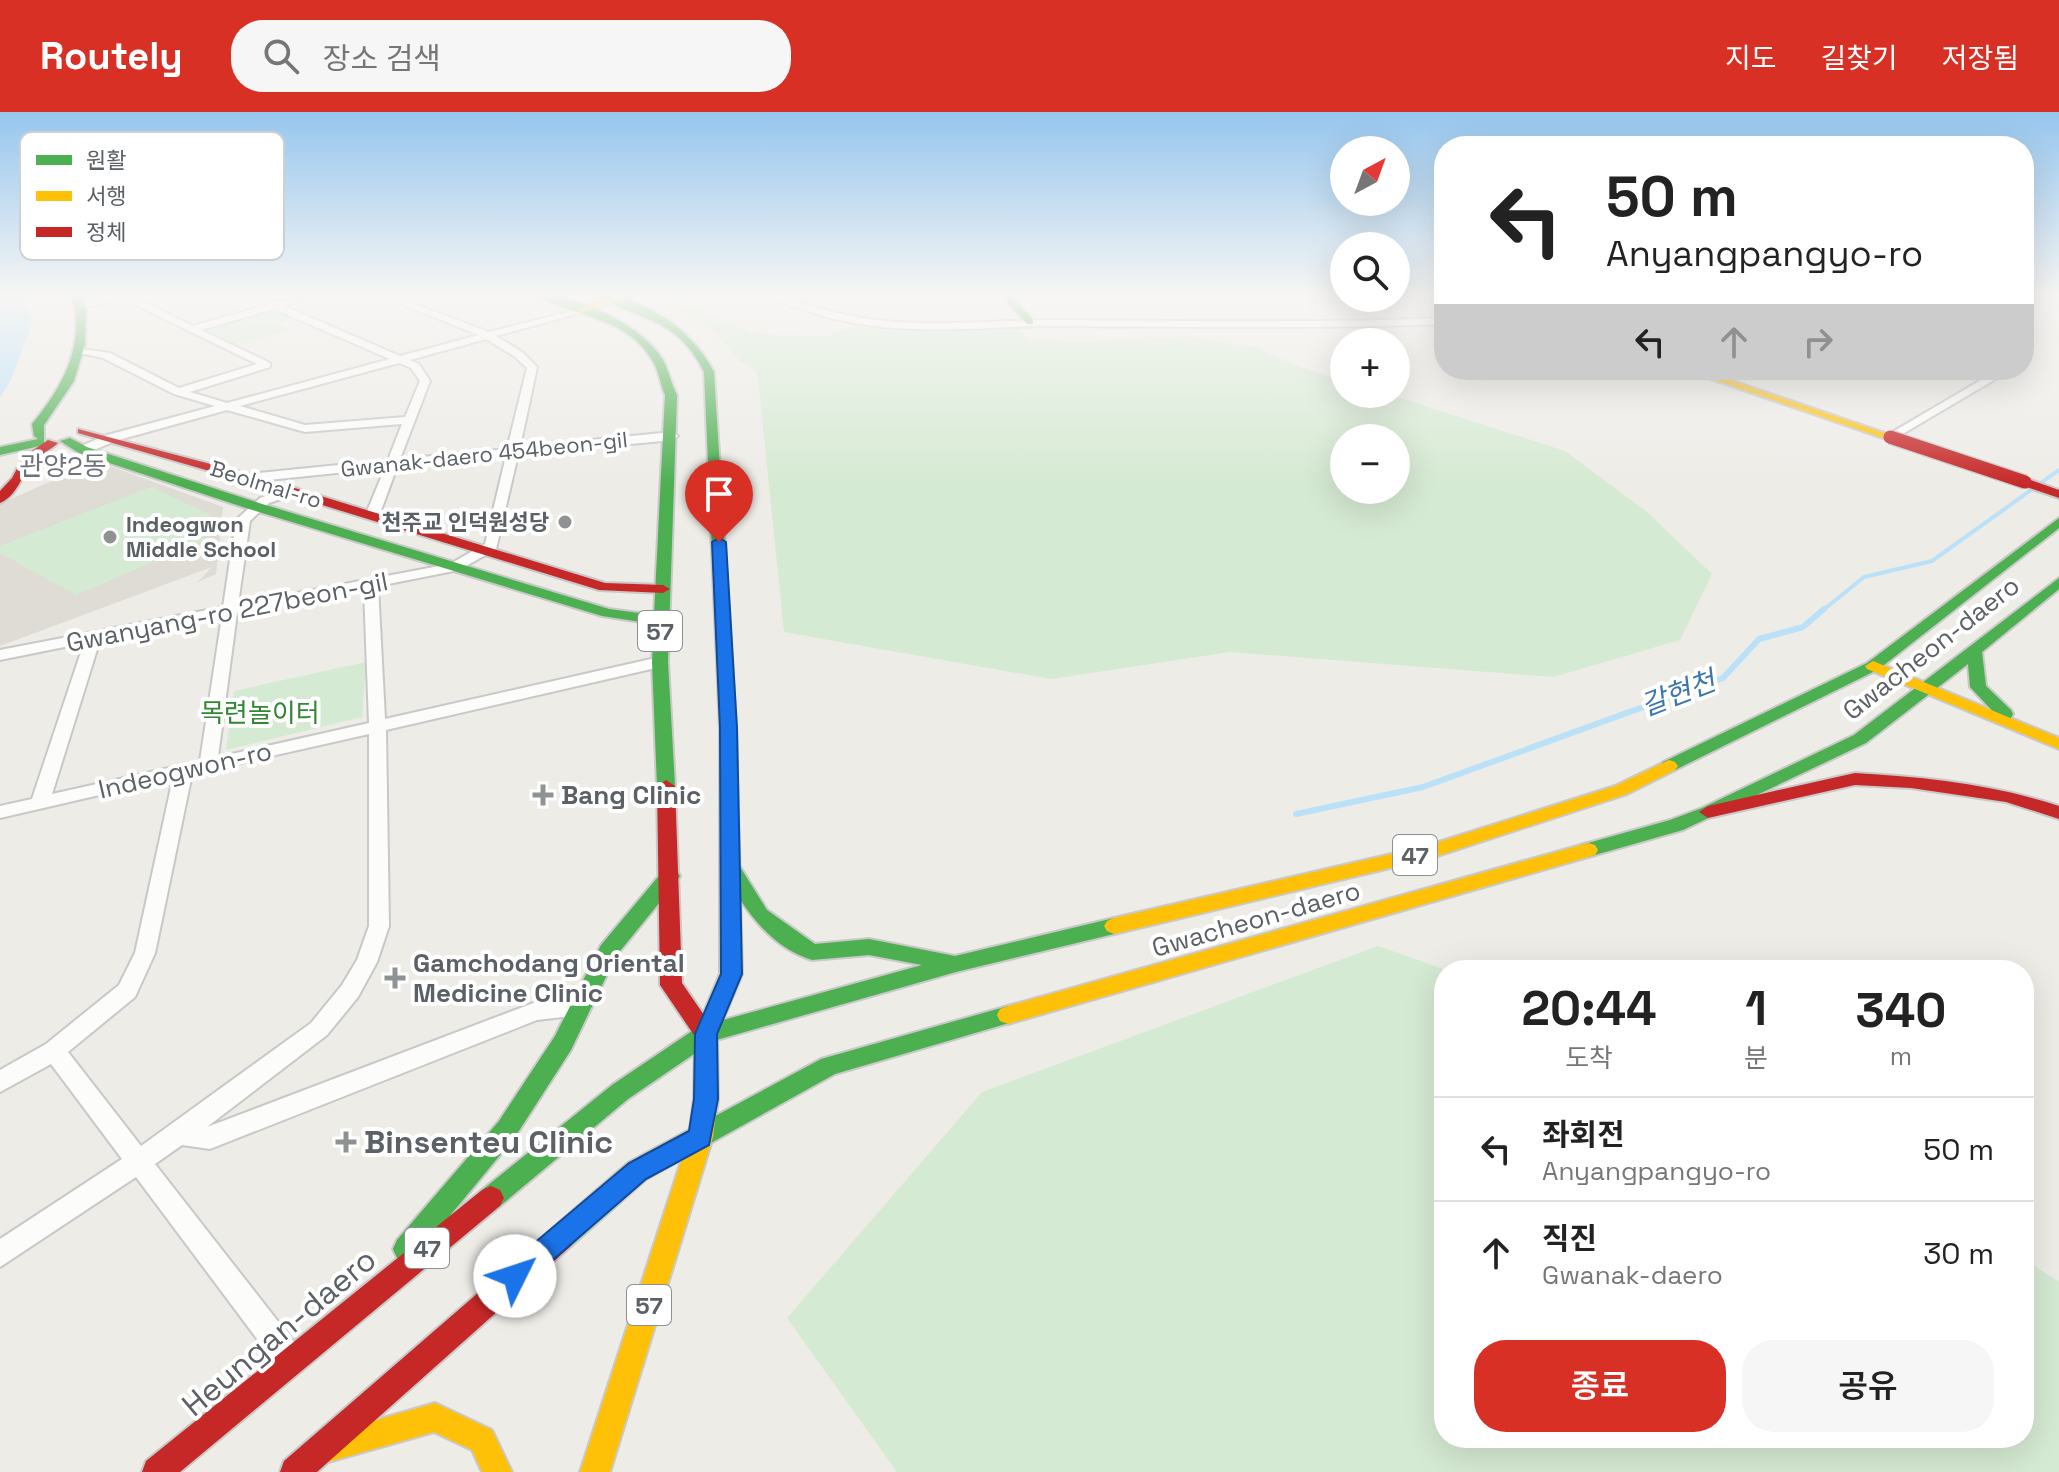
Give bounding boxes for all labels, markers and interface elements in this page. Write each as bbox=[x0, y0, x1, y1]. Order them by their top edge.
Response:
search box bbox=[231, 20, 791, 92]
text: Routely bbox=[40, 32, 183, 80]
icon: search bbox=[259, 34, 303, 78]
text: 장소 검색 bbox=[323, 39, 441, 78]
text: 지도 bbox=[1725, 40, 1776, 76]
text: 길찾기 bbox=[1820, 40, 1898, 76]
text: 저장됨 bbox=[1942, 40, 2019, 76]
legend bbox=[20, 132, 284, 260]
north arrow bbox=[1330, 136, 1410, 216]
map controls bbox=[1330, 136, 1410, 504]
text: 원활 bbox=[86, 146, 126, 174]
text: 50 m bbox=[1606, 161, 1738, 232]
icon: left bbox=[1474, 168, 1578, 272]
text: 서행 bbox=[86, 182, 126, 210]
text: 정체 bbox=[86, 218, 126, 246]
text: Anyangpangyo-ro bbox=[1606, 231, 1923, 277]
button: search bbox=[1330, 232, 1410, 312]
icon: left bbox=[1628, 320, 1672, 364]
icon: ahead bbox=[1712, 320, 1756, 364]
icon: right bbox=[1796, 320, 1840, 364]
button: + bbox=[1330, 328, 1410, 408]
button: − bbox=[1330, 424, 1410, 504]
street label: Gwanak-daero 454beon-gil bbox=[339, 425, 629, 483]
district label: 관양2동 bbox=[19, 449, 107, 483]
street label: Beolmal-ro bbox=[207, 454, 325, 514]
pin bbox=[685, 460, 753, 542]
icon: arrive bbox=[697, 472, 741, 516]
place label: 천주교 인덕원성당 bbox=[381, 508, 549, 536]
place label: Indeogwon Middle School bbox=[126, 510, 276, 563]
marker: 천주교 인덕원성당 bbox=[556, 513, 574, 531]
marker: Indeogwon Middle School bbox=[101, 528, 119, 546]
street label: Gwanyang-ro 227beon-gil bbox=[63, 564, 391, 660]
street label: Gwacheon-daero bbox=[1836, 568, 2026, 728]
road number: 57 bbox=[638, 611, 682, 651]
water label: 갈현천 bbox=[1635, 661, 1724, 724]
park label: 목련놀이터 bbox=[200, 696, 320, 730]
street label: Indeogwon-ro bbox=[95, 734, 275, 806]
place label: Bang Clinic bbox=[561, 778, 701, 812]
marker: Bang Clinic bbox=[532, 784, 554, 806]
road number: 47 bbox=[1393, 835, 1437, 875]
street label: Gwacheon-daero bbox=[1148, 873, 1364, 965]
place label: Gamchodang Oriental Medicine Clinic bbox=[413, 946, 685, 1010]
marker: Gamchodang Oriental Medicine Clinic bbox=[384, 967, 406, 989]
text: 20:44 bbox=[1522, 978, 1657, 1039]
text: 1 bbox=[1745, 978, 1767, 1039]
text: 340 bbox=[1856, 980, 1946, 1041]
text: m bbox=[1890, 1039, 1912, 1073]
text: 도착 bbox=[1565, 1041, 1613, 1075]
text: 분 bbox=[1744, 1041, 1768, 1075]
text: 좌회전 bbox=[1542, 1115, 1625, 1154]
place label: Binsenteu Clinic bbox=[364, 1122, 613, 1162]
icon: left bbox=[1474, 1127, 1518, 1171]
text: 50 m bbox=[1923, 1130, 1994, 1169]
marker: Binsenteu Clinic bbox=[335, 1131, 357, 1153]
text: Anyangpangyo-ro bbox=[1542, 1154, 1771, 1188]
text: 직진 bbox=[1542, 1219, 1597, 1258]
road number: 47 bbox=[405, 1228, 449, 1268]
icon: ahead bbox=[1474, 1231, 1518, 1275]
position arrow bbox=[473, 1234, 557, 1318]
text: 30 m bbox=[1923, 1234, 1994, 1273]
street label: Heungan-daero bbox=[174, 1239, 384, 1425]
text: Gwanak-daero bbox=[1542, 1258, 1723, 1292]
road number: 57 bbox=[627, 1285, 671, 1325]
button: 종료 bbox=[1474, 1340, 1726, 1432]
button: 공유 bbox=[1742, 1340, 1994, 1432]

